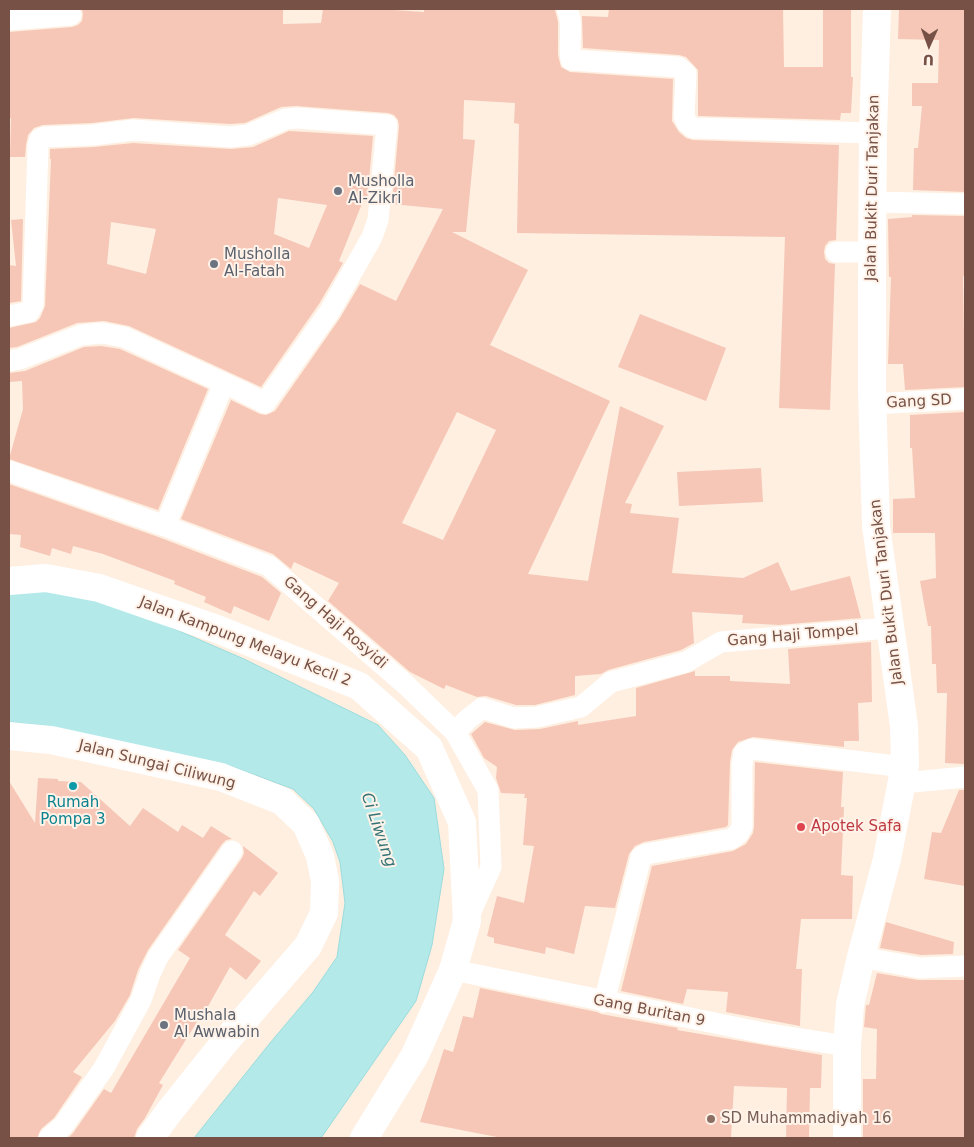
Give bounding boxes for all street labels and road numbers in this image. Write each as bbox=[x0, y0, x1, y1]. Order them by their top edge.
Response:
street label: Jalan Bukit Duri Tanjakan bbox=[862, 95, 884, 281]
street label: Gang SD bbox=[886, 391, 952, 413]
street label: Jalan Bukit Duri Tanjakan bbox=[867, 498, 907, 686]
street label: Gang Haji Rosyidi bbox=[279, 573, 391, 673]
street label: Jalan Kampung Melayu Kecil 2 bbox=[137, 593, 353, 691]
street label: Gang Haji Tompel bbox=[727, 621, 859, 651]
street label: Jalan Sungai Ciliwung bbox=[77, 737, 237, 793]
street label: Gang Buritan 9 bbox=[592, 991, 706, 1031]

